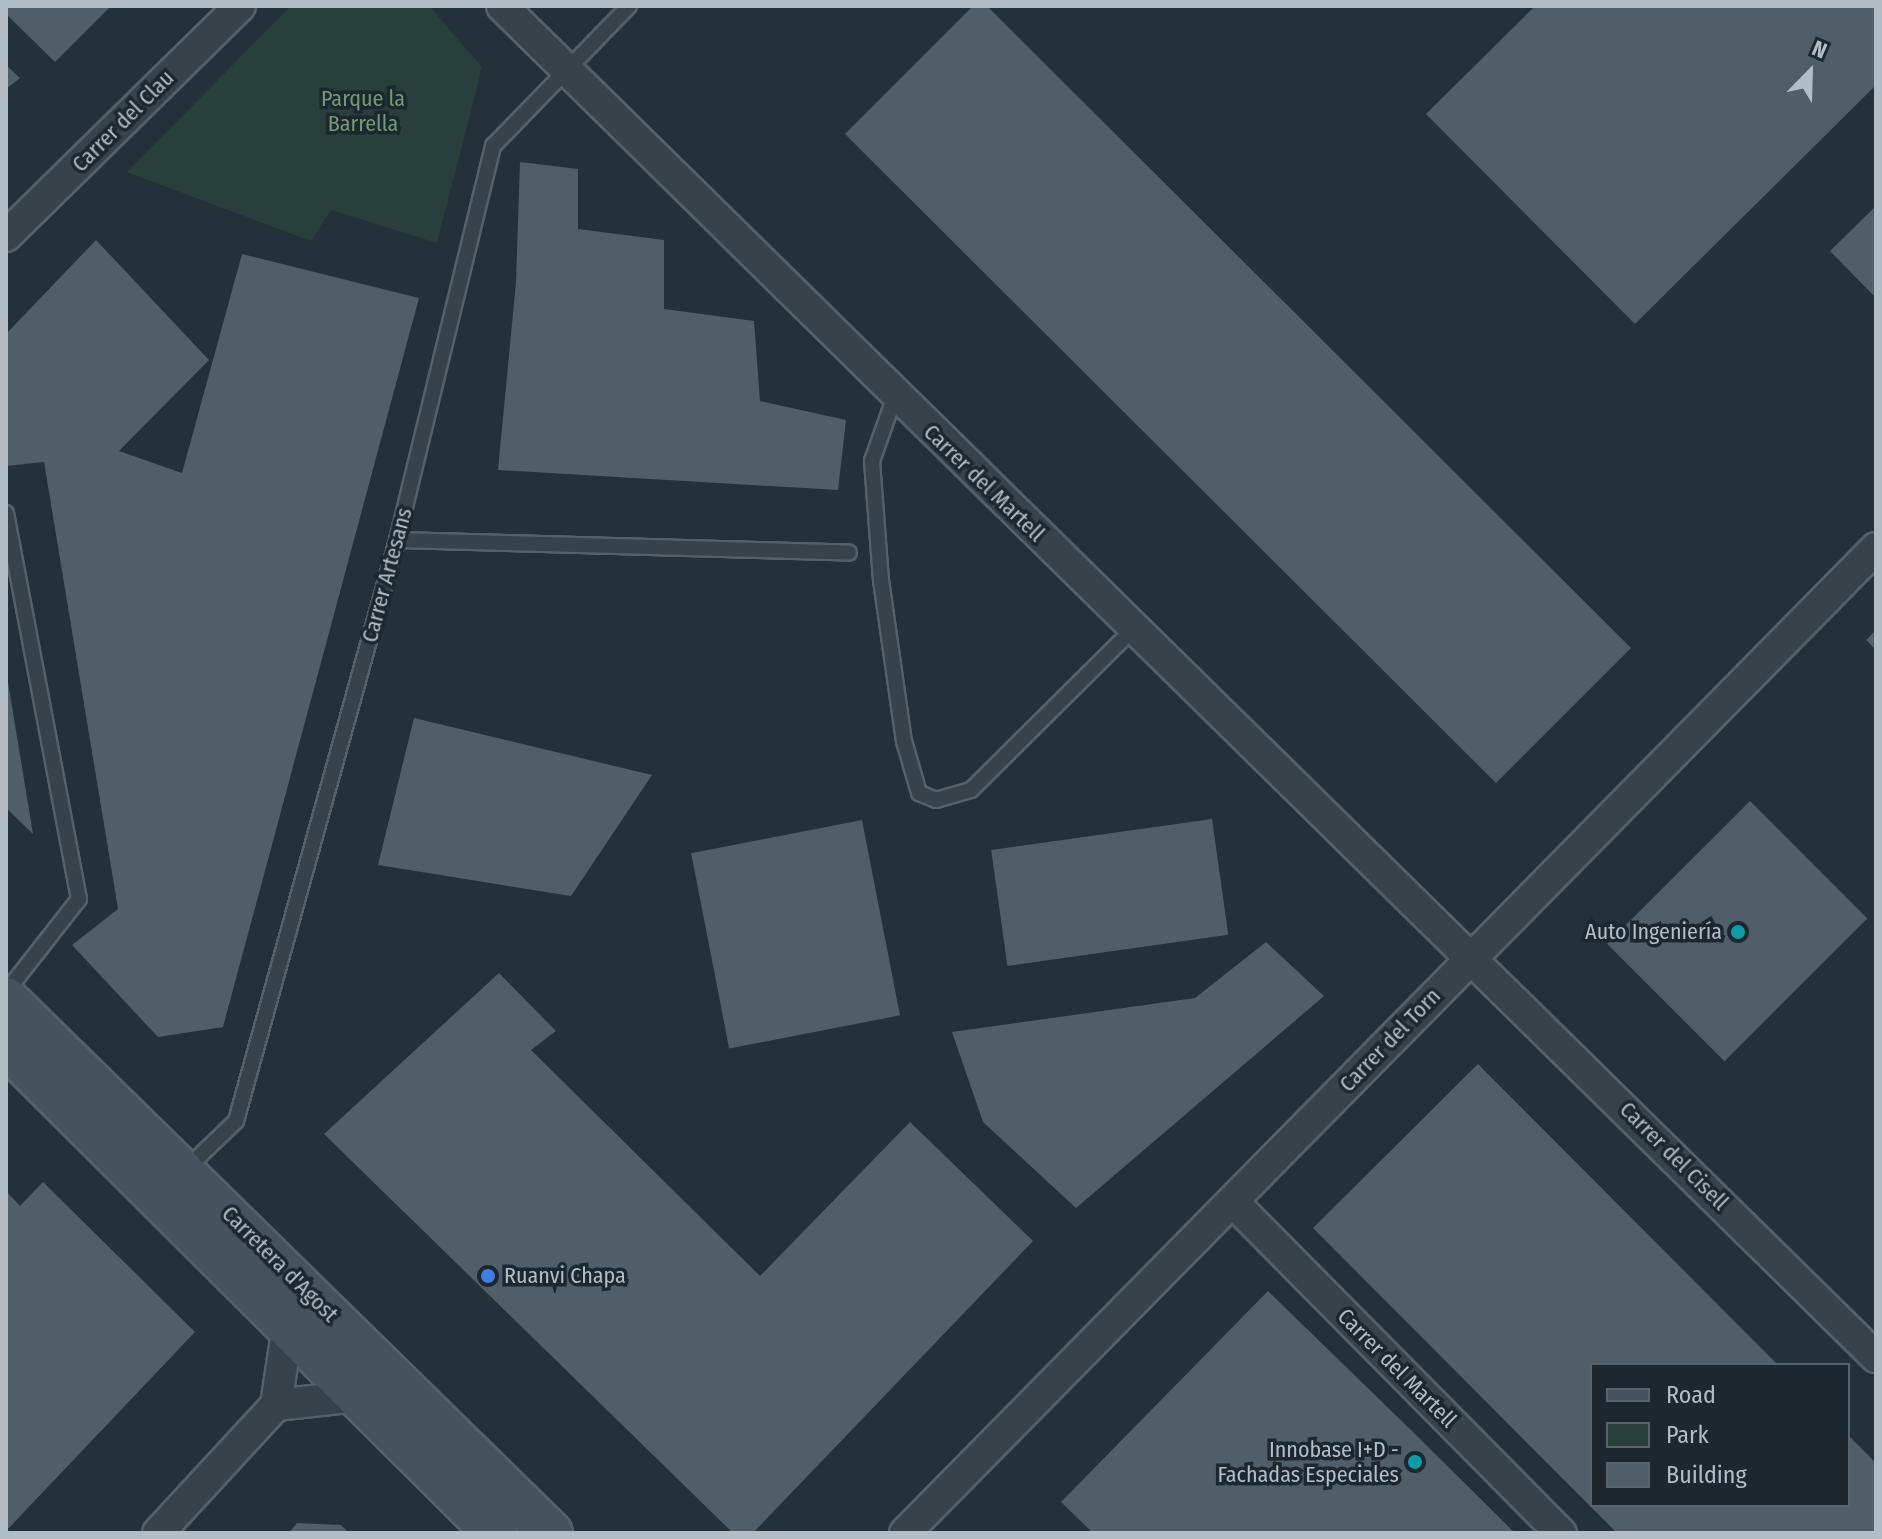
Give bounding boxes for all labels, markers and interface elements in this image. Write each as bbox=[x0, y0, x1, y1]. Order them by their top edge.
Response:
north arrow bbox=[1770, 32, 1850, 112]
text: N bbox=[1808, 34, 1831, 64]
street label: Carrer del Clau bbox=[67, 65, 179, 177]
park label: Parque la Barrella bbox=[321, 85, 405, 136]
street label: Carrer del Martell bbox=[918, 419, 1050, 547]
street label: Carrer Artesans bbox=[356, 505, 418, 645]
place label: Auto Ingeniería bbox=[1585, 919, 1722, 945]
marker: Auto Ingeniería bbox=[1729, 923, 1747, 941]
street label: Carrer del Torn bbox=[1334, 983, 1446, 1097]
street label: Carrer del Cisell bbox=[1614, 1096, 1734, 1216]
street label: Carretera d'Agost bbox=[216, 1200, 344, 1328]
place label: Ruanvi Chapa bbox=[504, 1263, 626, 1289]
marker: Ruanvi Chapa bbox=[479, 1267, 497, 1285]
street label: Carrer del Martell bbox=[1332, 1303, 1462, 1433]
legend bbox=[1590, 1363, 1850, 1507]
text: Road bbox=[1666, 1381, 1716, 1409]
text: Park bbox=[1666, 1421, 1709, 1449]
place label: Innobase I+D - Fachadas Especiales bbox=[1217, 1436, 1399, 1488]
marker: Innobase I+D - Fachadas Especiales bbox=[1406, 1453, 1424, 1471]
text: Building bbox=[1666, 1461, 1747, 1489]

